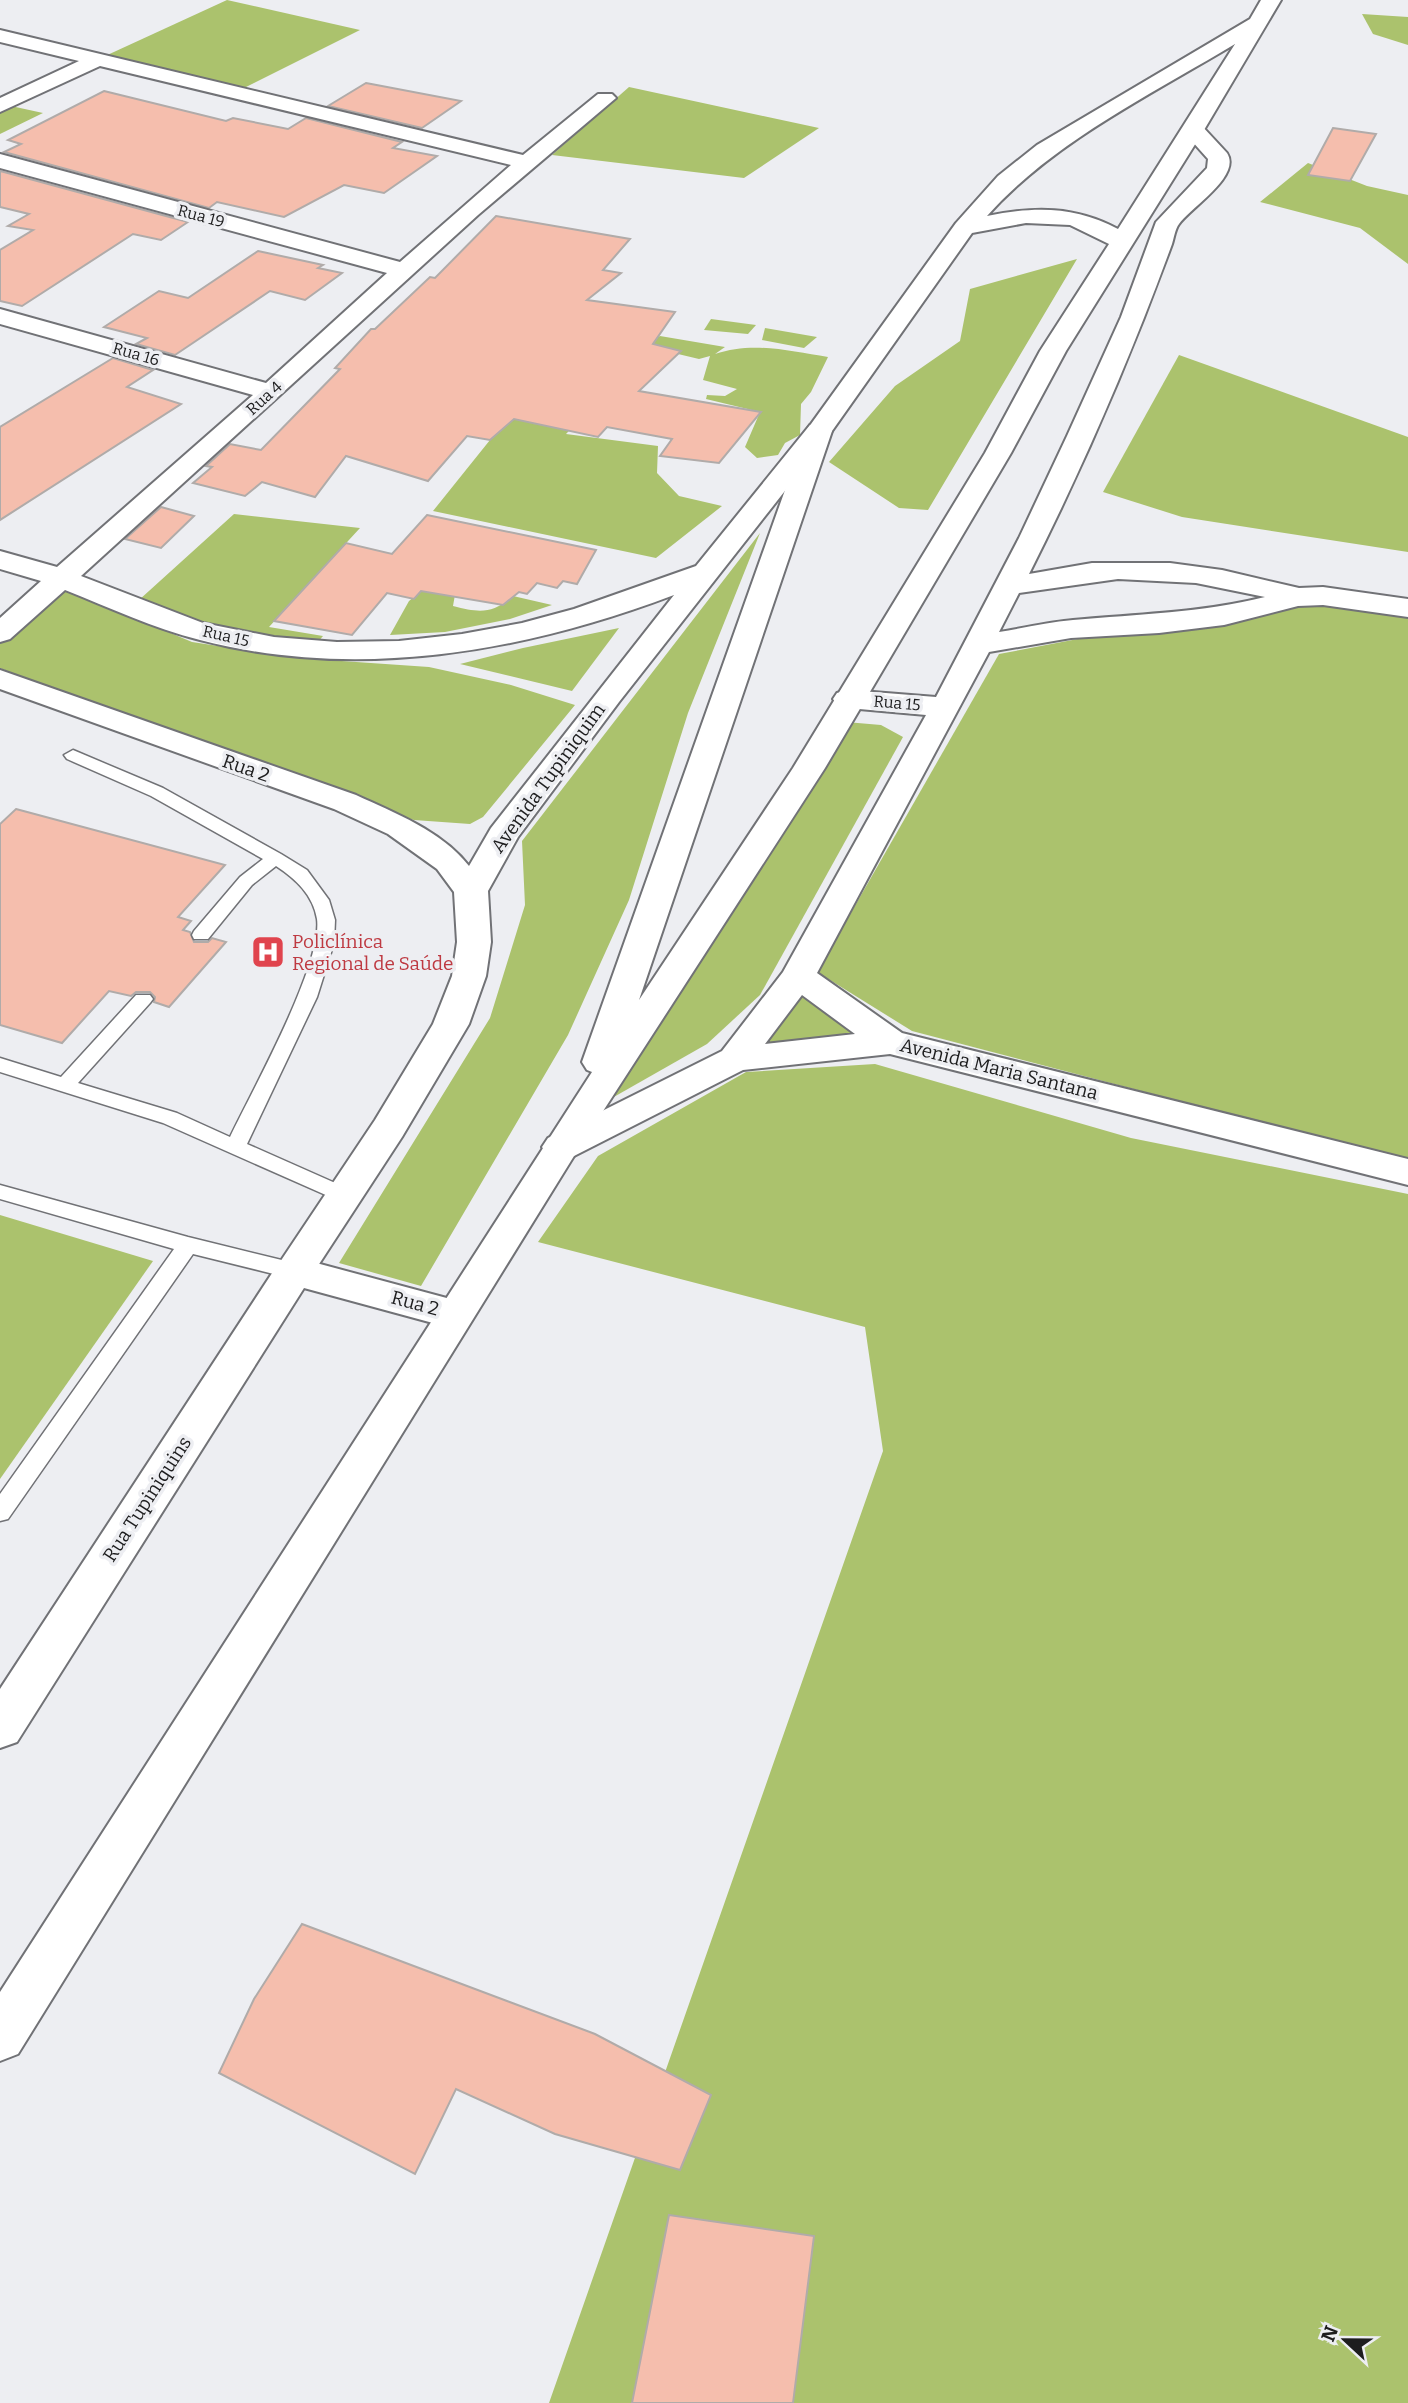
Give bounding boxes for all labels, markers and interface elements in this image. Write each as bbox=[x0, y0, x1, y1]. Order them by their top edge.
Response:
street label: Rua 19 bbox=[175, 201, 227, 231]
street label: Rua 16 bbox=[110, 338, 162, 370]
street label: Rua 4 bbox=[242, 377, 286, 419]
street label: Rua 15 bbox=[201, 621, 251, 651]
street label: Rua 15 bbox=[873, 691, 921, 715]
street label: Avenida Tupiniquim bbox=[486, 699, 610, 857]
street label: Rua 2 bbox=[219, 749, 273, 787]
place label: Policlínica Regional de Saúde bbox=[292, 930, 453, 975]
hospital icon: Policlínica Regional de Saúde bbox=[249, 933, 287, 971]
street label: Avenida Maria Santana bbox=[898, 1033, 1101, 1105]
street label: Rua 2 bbox=[389, 1286, 441, 1320]
street label: Rua Tupiniquins bbox=[98, 1432, 196, 1566]
north arrow bbox=[1310, 2305, 1380, 2375]
text: N bbox=[1316, 2322, 1343, 2345]

